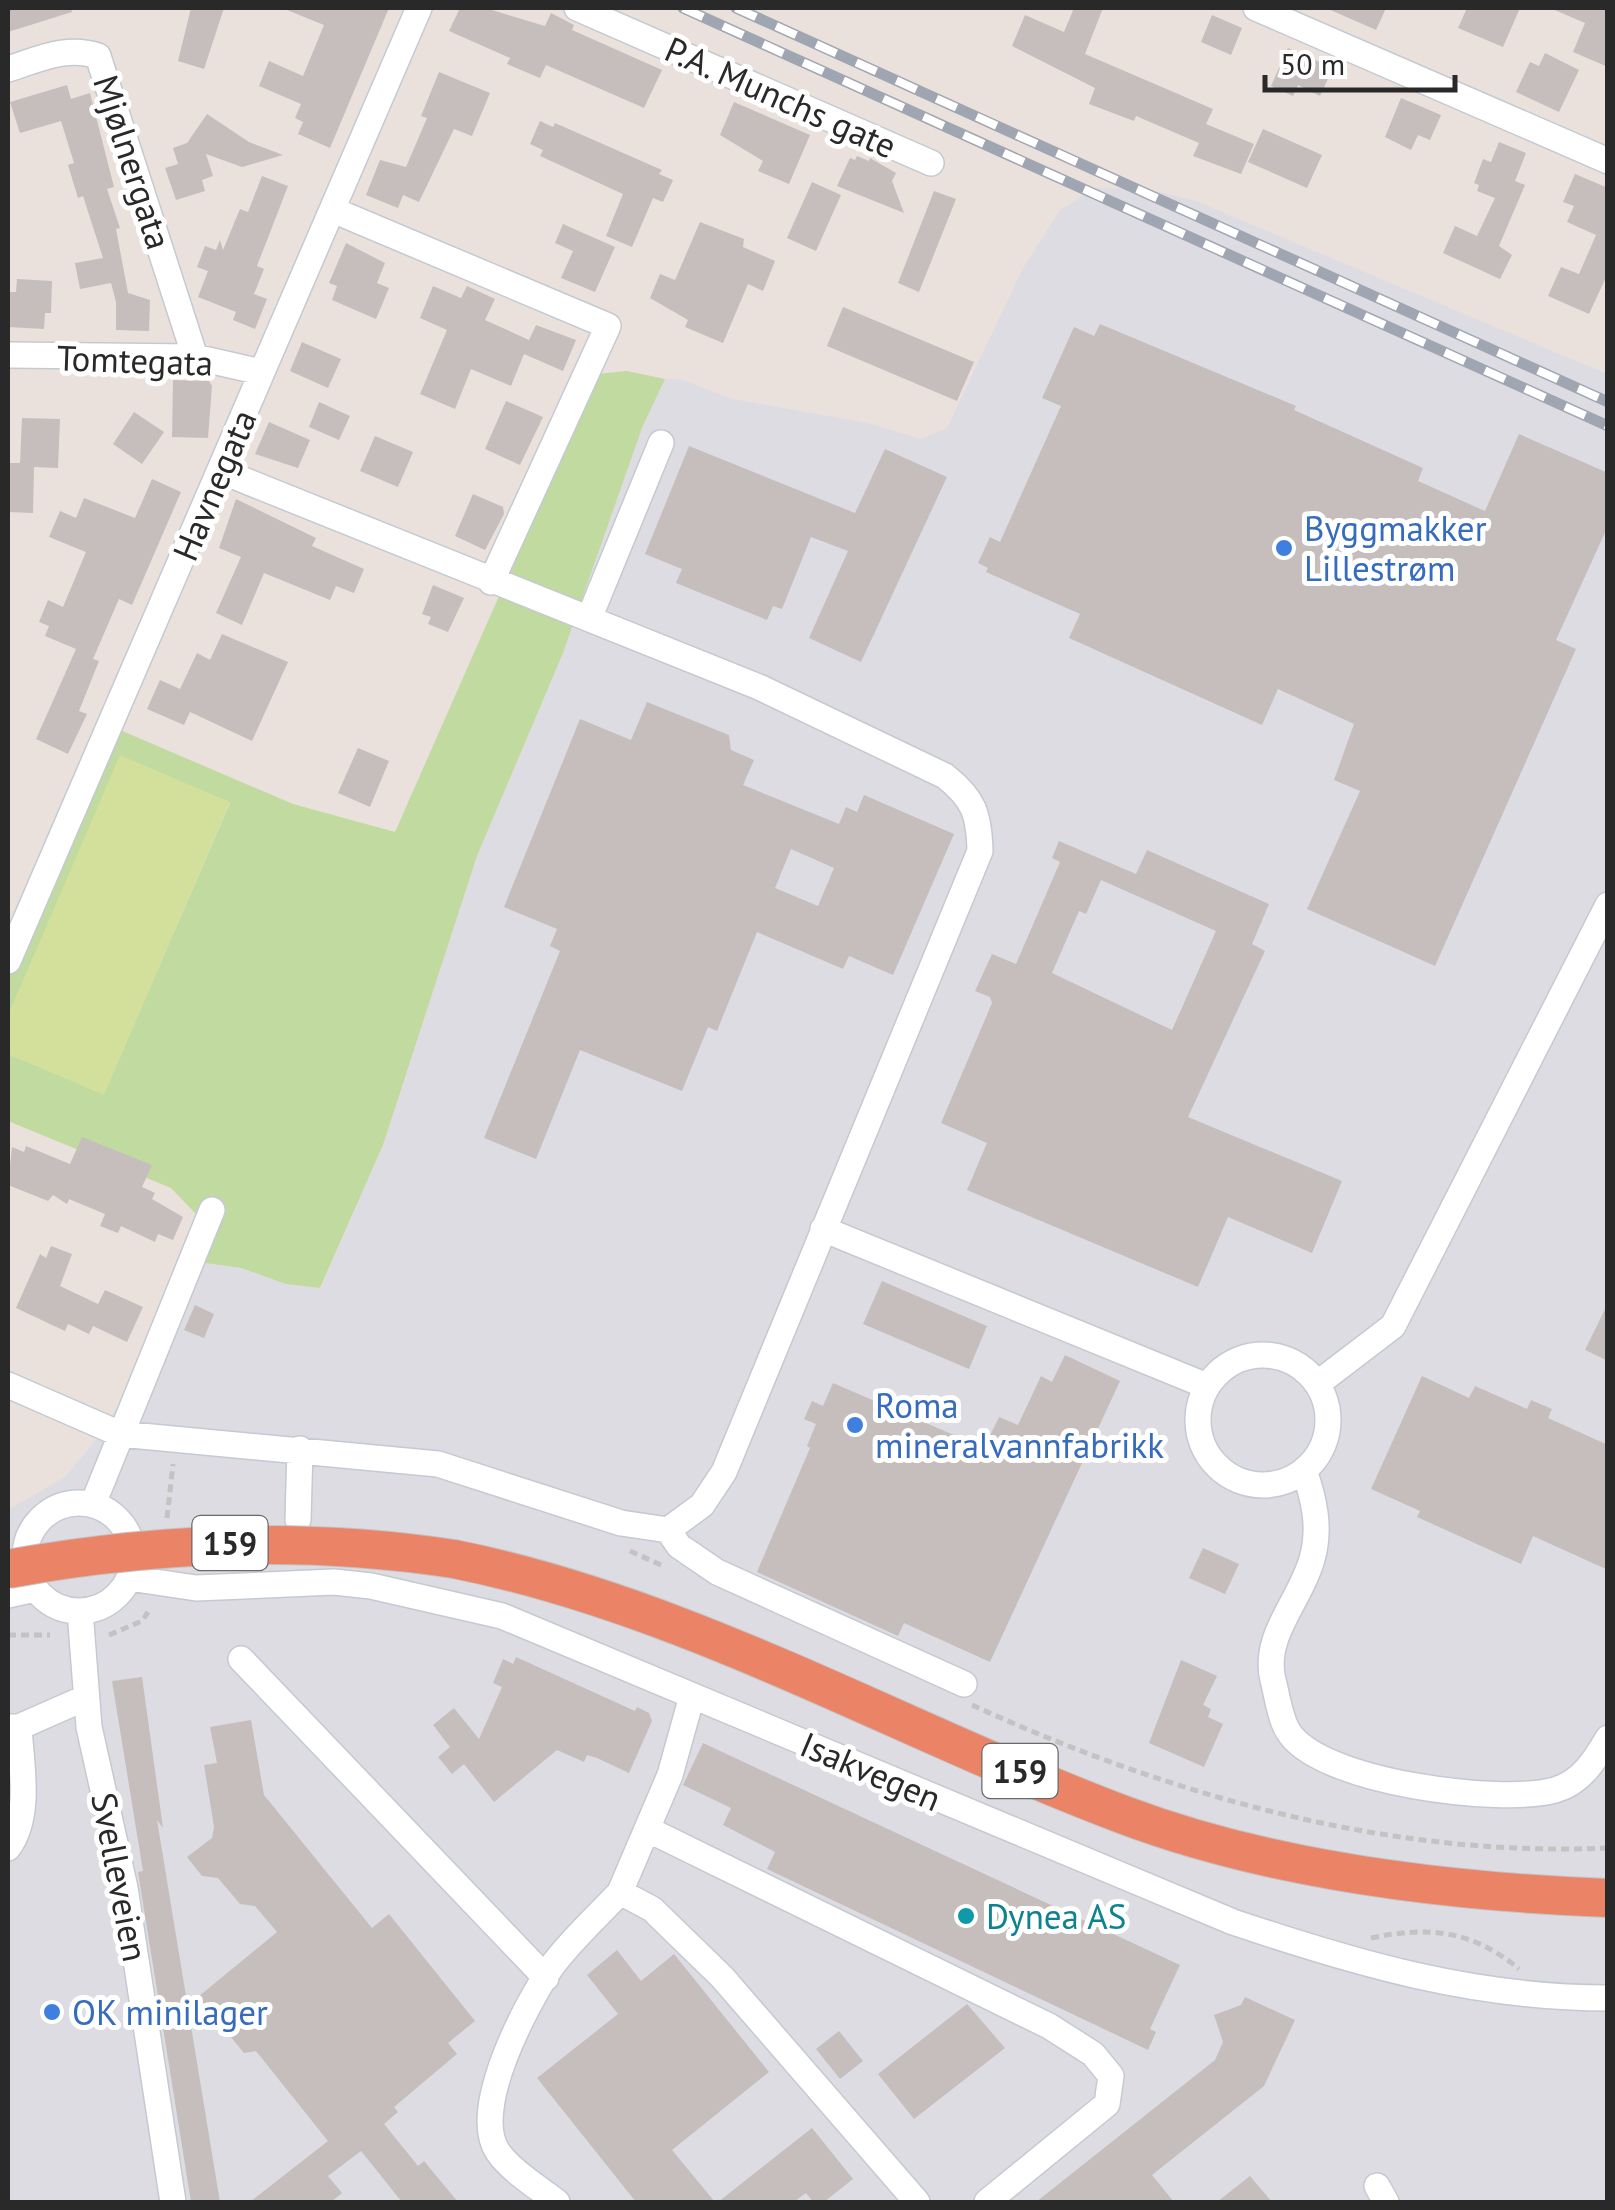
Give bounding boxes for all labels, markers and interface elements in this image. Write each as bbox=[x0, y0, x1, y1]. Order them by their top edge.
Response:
street label: P.A. Munchs gate bbox=[658, 26, 904, 168]
scale bar bbox=[1265, 30, 1455, 92]
text: 50 m bbox=[1280, 44, 1345, 83]
street label: Mjølnergata bbox=[83, 69, 183, 255]
street label: Tomtegata bbox=[56, 334, 214, 386]
street label: Havnegata bbox=[162, 403, 266, 567]
place label: Byggmakker Lillestrøm bbox=[1304, 505, 1487, 591]
marker: Byggmakker Lillestrøm bbox=[1273, 537, 1295, 559]
place label: Roma mineralvannfabrikk bbox=[875, 1382, 1164, 1468]
marker: Roma mineralvannfabrikk bbox=[844, 1414, 866, 1436]
road number: 159 bbox=[192, 1516, 268, 1570]
street label: Isakvegen bbox=[794, 1721, 948, 1821]
road number: 159 bbox=[982, 1744, 1058, 1798]
street label: Svelleveien bbox=[81, 1789, 159, 1965]
place label: Dynea AS bbox=[986, 1893, 1126, 1939]
marker: Dynea AS bbox=[955, 1905, 977, 1927]
place label: OK minilager bbox=[72, 1989, 268, 2035]
marker: OK minilager bbox=[41, 2001, 63, 2023]

